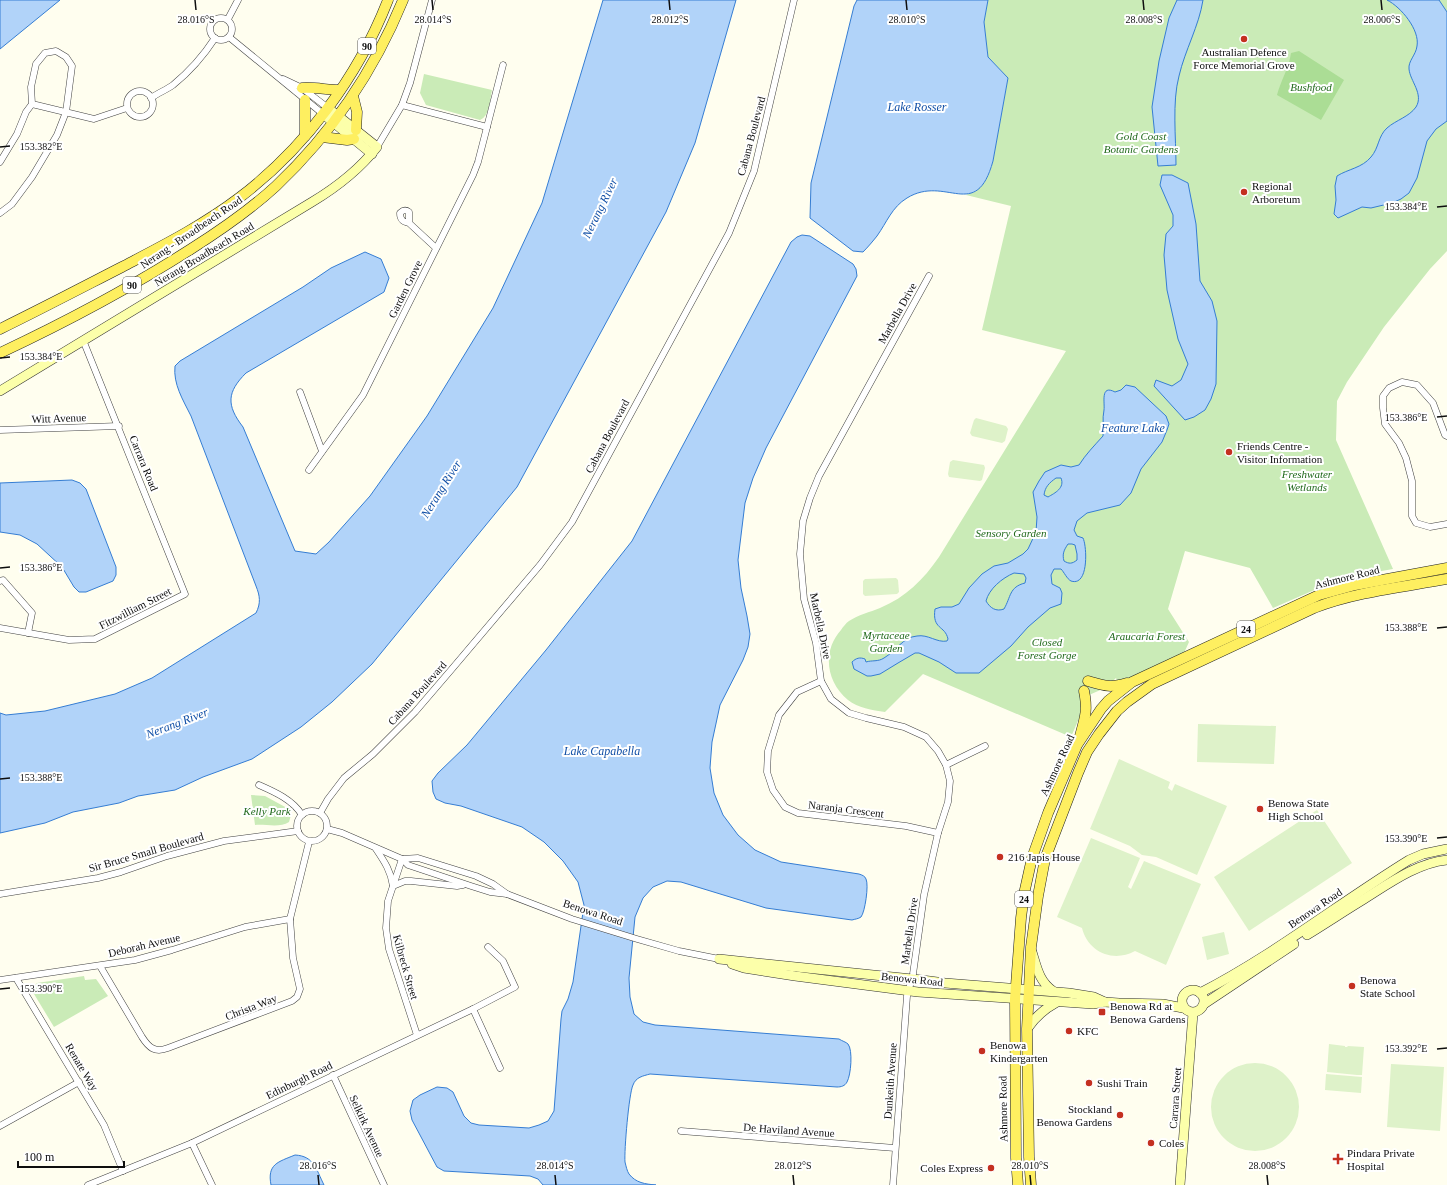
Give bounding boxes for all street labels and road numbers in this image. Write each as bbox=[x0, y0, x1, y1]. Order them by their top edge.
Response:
road number: 90 bbox=[358, 38, 376, 54]
street label: Cabana Boulevard bbox=[735, 95, 767, 177]
street label: Nerang - Broadbeach Road bbox=[138, 193, 245, 271]
street label: Nerang Broadbeach Road bbox=[152, 219, 256, 288]
street label: Garden Grove bbox=[386, 258, 424, 320]
road number: 90 bbox=[123, 277, 141, 293]
street label: Marbella Drive bbox=[875, 280, 919, 345]
street label: Cabana Boulevard bbox=[583, 397, 632, 475]
street label: Witt Avenue bbox=[31, 411, 87, 425]
street label: Carrara Road bbox=[127, 433, 161, 493]
street label: Ashmore Road bbox=[1313, 563, 1381, 591]
street label: Fitzwilliam Street bbox=[97, 585, 173, 631]
street label: Marbella Drive bbox=[808, 592, 834, 660]
road number: 24 bbox=[1237, 621, 1255, 637]
street label: Cabana Boulevard bbox=[385, 658, 449, 727]
street label: Ashmore Road bbox=[1038, 732, 1077, 798]
street label: Naranja Crescent bbox=[808, 798, 884, 820]
street label: Sir Bruce Small Boulevard bbox=[87, 830, 205, 874]
street label: Benowa Road bbox=[1286, 885, 1344, 930]
road number: 24 bbox=[1015, 891, 1033, 907]
street label: Benowa Road bbox=[562, 897, 625, 927]
street label: Marbella Drive bbox=[898, 897, 920, 965]
street label: Deborah Avenue bbox=[107, 931, 181, 959]
street label: Kilbreck Street bbox=[391, 933, 421, 1001]
street label: Benowa Road bbox=[881, 970, 944, 988]
street label: Christa Way bbox=[224, 992, 279, 1022]
street label: Renate Way bbox=[63, 1041, 101, 1093]
street label: Dunkeith Avenue bbox=[881, 1042, 899, 1120]
street label: Edinburgh Road bbox=[264, 1059, 335, 1101]
street label: Carrara Street bbox=[1167, 1067, 1183, 1129]
street label: Ashmore Road bbox=[996, 1075, 1010, 1142]
street label: Selkirk Avenue bbox=[347, 1093, 387, 1159]
street label: De Haviland Avenue bbox=[743, 1121, 835, 1139]

